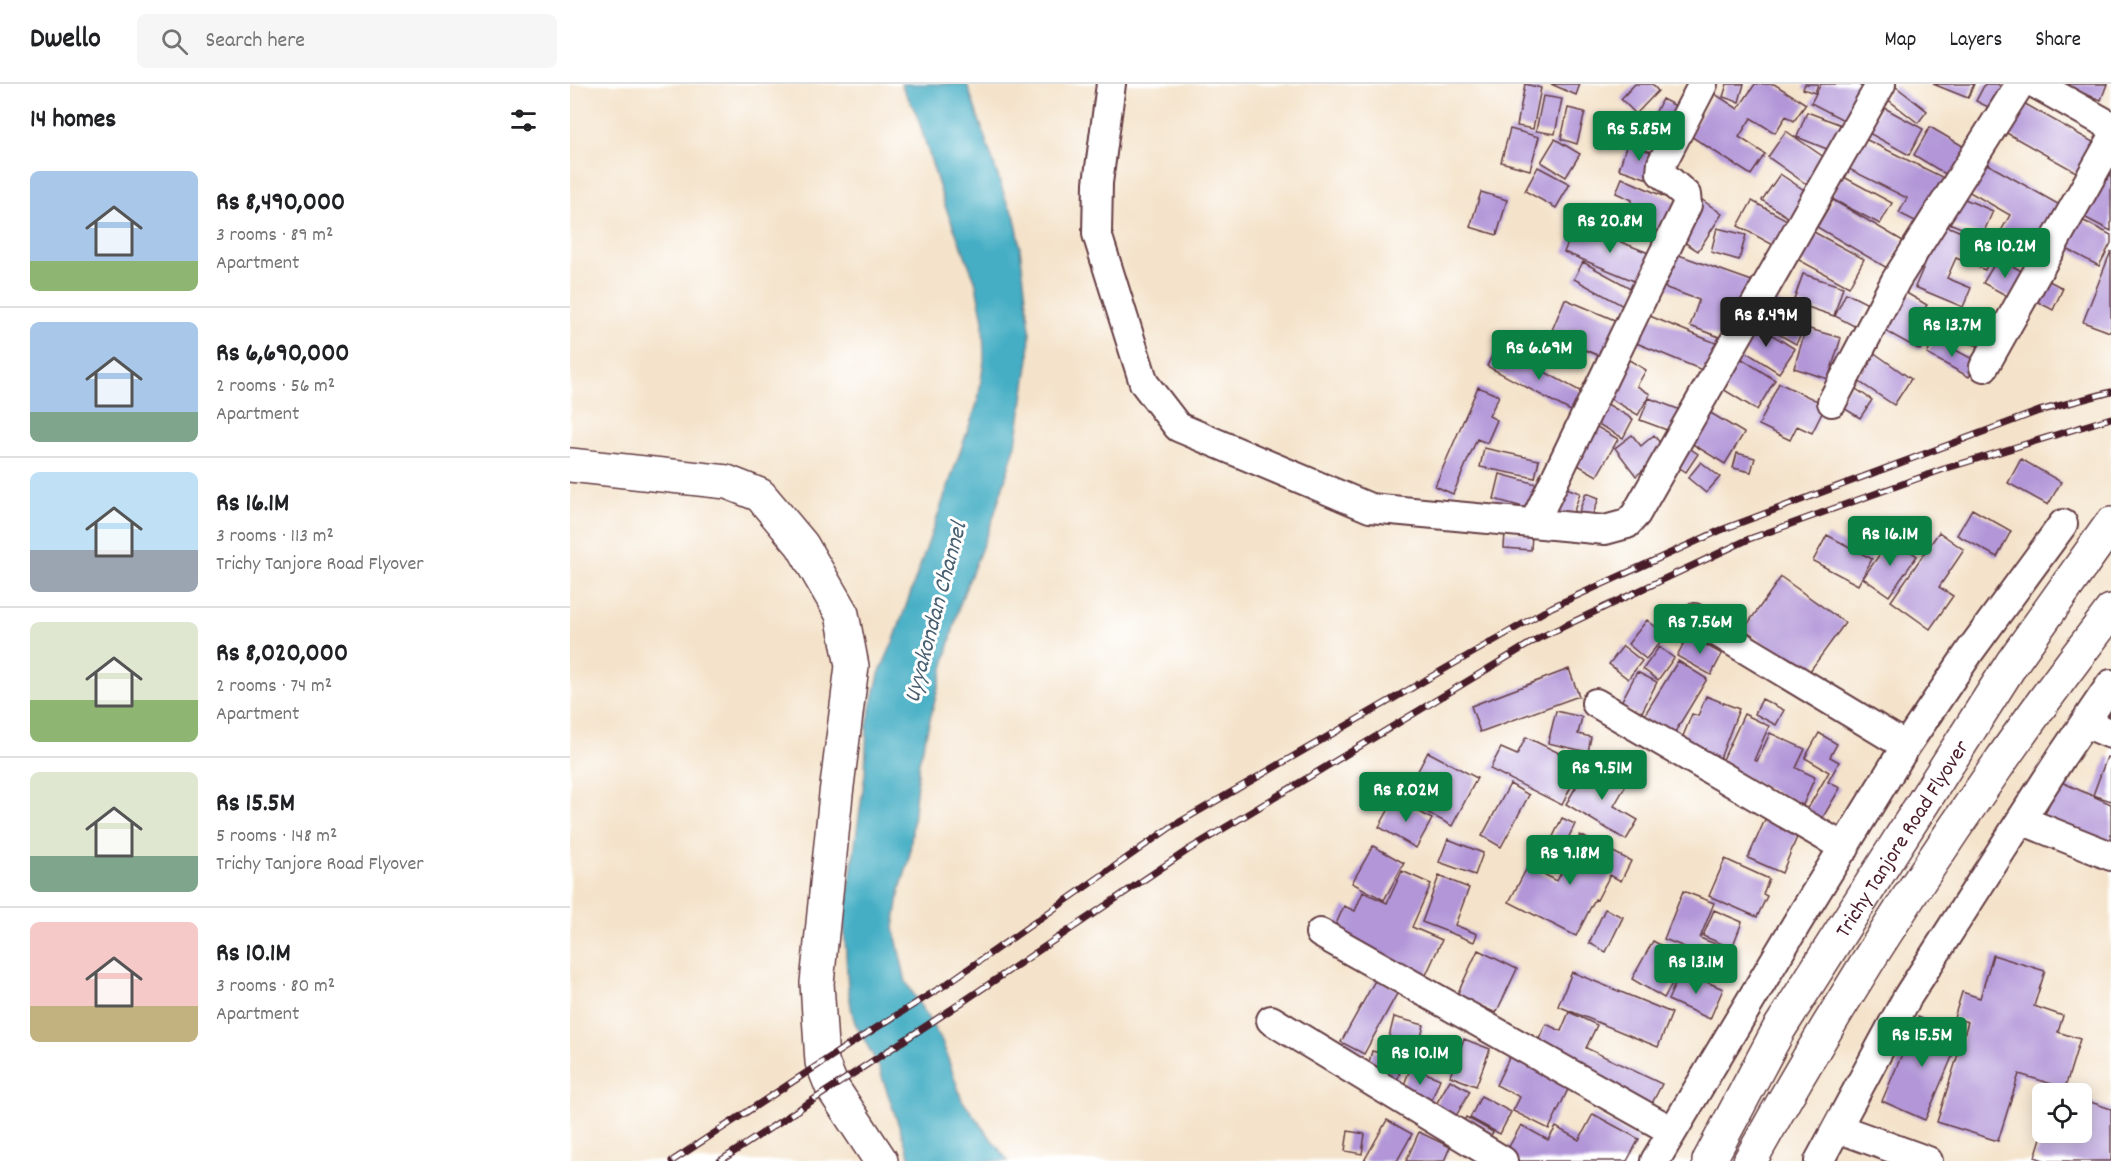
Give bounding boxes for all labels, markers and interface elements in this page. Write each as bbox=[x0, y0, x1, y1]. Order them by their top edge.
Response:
search box bbox=[137, 14, 557, 68]
text: Dwello bbox=[30, 21, 101, 61]
icon: search bbox=[158, 25, 191, 58]
text: Search here bbox=[206, 26, 305, 57]
text: Map bbox=[1885, 26, 1916, 56]
text: Layers bbox=[1949, 26, 2002, 56]
text: Share bbox=[2035, 26, 2081, 56]
text: 14 homes bbox=[30, 102, 116, 139]
icon: filters bbox=[507, 104, 540, 137]
pin: Rs 5.85M bbox=[1577, 111, 1701, 162]
text: Rs 5.85M bbox=[1607, 116, 1671, 144]
text: Rs 8,490,000 bbox=[216, 185, 345, 222]
icon: home bbox=[78, 195, 150, 267]
pin: Rs 20.8M bbox=[1548, 203, 1672, 254]
text: Rs 20.8M bbox=[1577, 208, 1643, 236]
text: 3 rooms · 89 m² bbox=[216, 222, 333, 250]
pin: Rs 10.2M bbox=[1943, 228, 2067, 279]
text: Rs 10.2M bbox=[1974, 233, 2036, 261]
text: Apartment bbox=[216, 250, 299, 278]
pin: Rs 8.49M bbox=[1704, 297, 1828, 348]
text: Rs 8.49M bbox=[1734, 302, 1798, 330]
pin: Rs 13.7M bbox=[1890, 307, 2014, 358]
text: Rs 13.7M bbox=[1923, 312, 1981, 340]
pin: Rs 6.69M bbox=[1477, 330, 1601, 381]
text: Rs 6.69M bbox=[1506, 335, 1572, 363]
text: Rs 6,690,000 bbox=[216, 336, 350, 373]
icon: home bbox=[78, 346, 150, 418]
text: 2 rooms · 56 m² bbox=[216, 373, 335, 401]
text: Apartment bbox=[216, 401, 299, 429]
text: Rs 16.1M bbox=[216, 486, 289, 523]
icon: home bbox=[78, 496, 150, 568]
pin: Rs 16.1M bbox=[1828, 516, 1952, 567]
water label: Uyyakondan Channel bbox=[896, 517, 978, 707]
text: Rs 16.1M bbox=[1862, 521, 1918, 549]
text: 3 rooms · 113 m² bbox=[216, 523, 334, 551]
text: Trichy Tanjore Road Flyover bbox=[216, 551, 424, 579]
pin: Rs 7.56M bbox=[1638, 604, 1762, 655]
text: Rs 7.56M bbox=[1668, 609, 1732, 637]
text: Rs 8,020,000 bbox=[216, 636, 348, 673]
icon: home bbox=[78, 646, 150, 718]
text: 2 rooms · 74 m² bbox=[216, 673, 332, 701]
text: Apartment bbox=[216, 701, 299, 729]
street label: Trichy Tanjore Road Flyover bbox=[1829, 734, 1979, 945]
pin: Rs 9.51M bbox=[1540, 750, 1664, 801]
text: Rs 9.51M bbox=[1572, 755, 1632, 783]
pin: Rs 8.02M bbox=[1344, 772, 1468, 823]
text: Rs 8.02M bbox=[1373, 777, 1439, 805]
text: Rs 15.5M bbox=[216, 786, 295, 823]
icon: home bbox=[78, 796, 150, 868]
text: 5 rooms · 148 m² bbox=[216, 823, 337, 851]
pin: Rs 9.18M bbox=[1508, 835, 1632, 886]
text: Rs 9.18M bbox=[1540, 840, 1600, 868]
text: Trichy Tanjore Road Flyover bbox=[216, 851, 424, 879]
text: Rs 10.1M bbox=[216, 936, 291, 973]
pin: Rs 13.1M bbox=[1634, 944, 1758, 995]
icon: home bbox=[78, 946, 150, 1018]
text: Rs 13.1M bbox=[1668, 949, 1724, 977]
text: 3 rooms · 80 m² bbox=[216, 973, 335, 1001]
text: Apartment bbox=[216, 1001, 299, 1029]
pin: Rs 15.5M bbox=[1860, 1017, 1984, 1068]
text: Rs 15.5M bbox=[1892, 1022, 1952, 1050]
pin: Rs 10.1M bbox=[1358, 1035, 1482, 1086]
text: Rs 10.1M bbox=[1391, 1040, 1449, 1068]
map controls bbox=[2032, 1083, 2092, 1143]
button: locate bbox=[2032, 1083, 2092, 1143]

